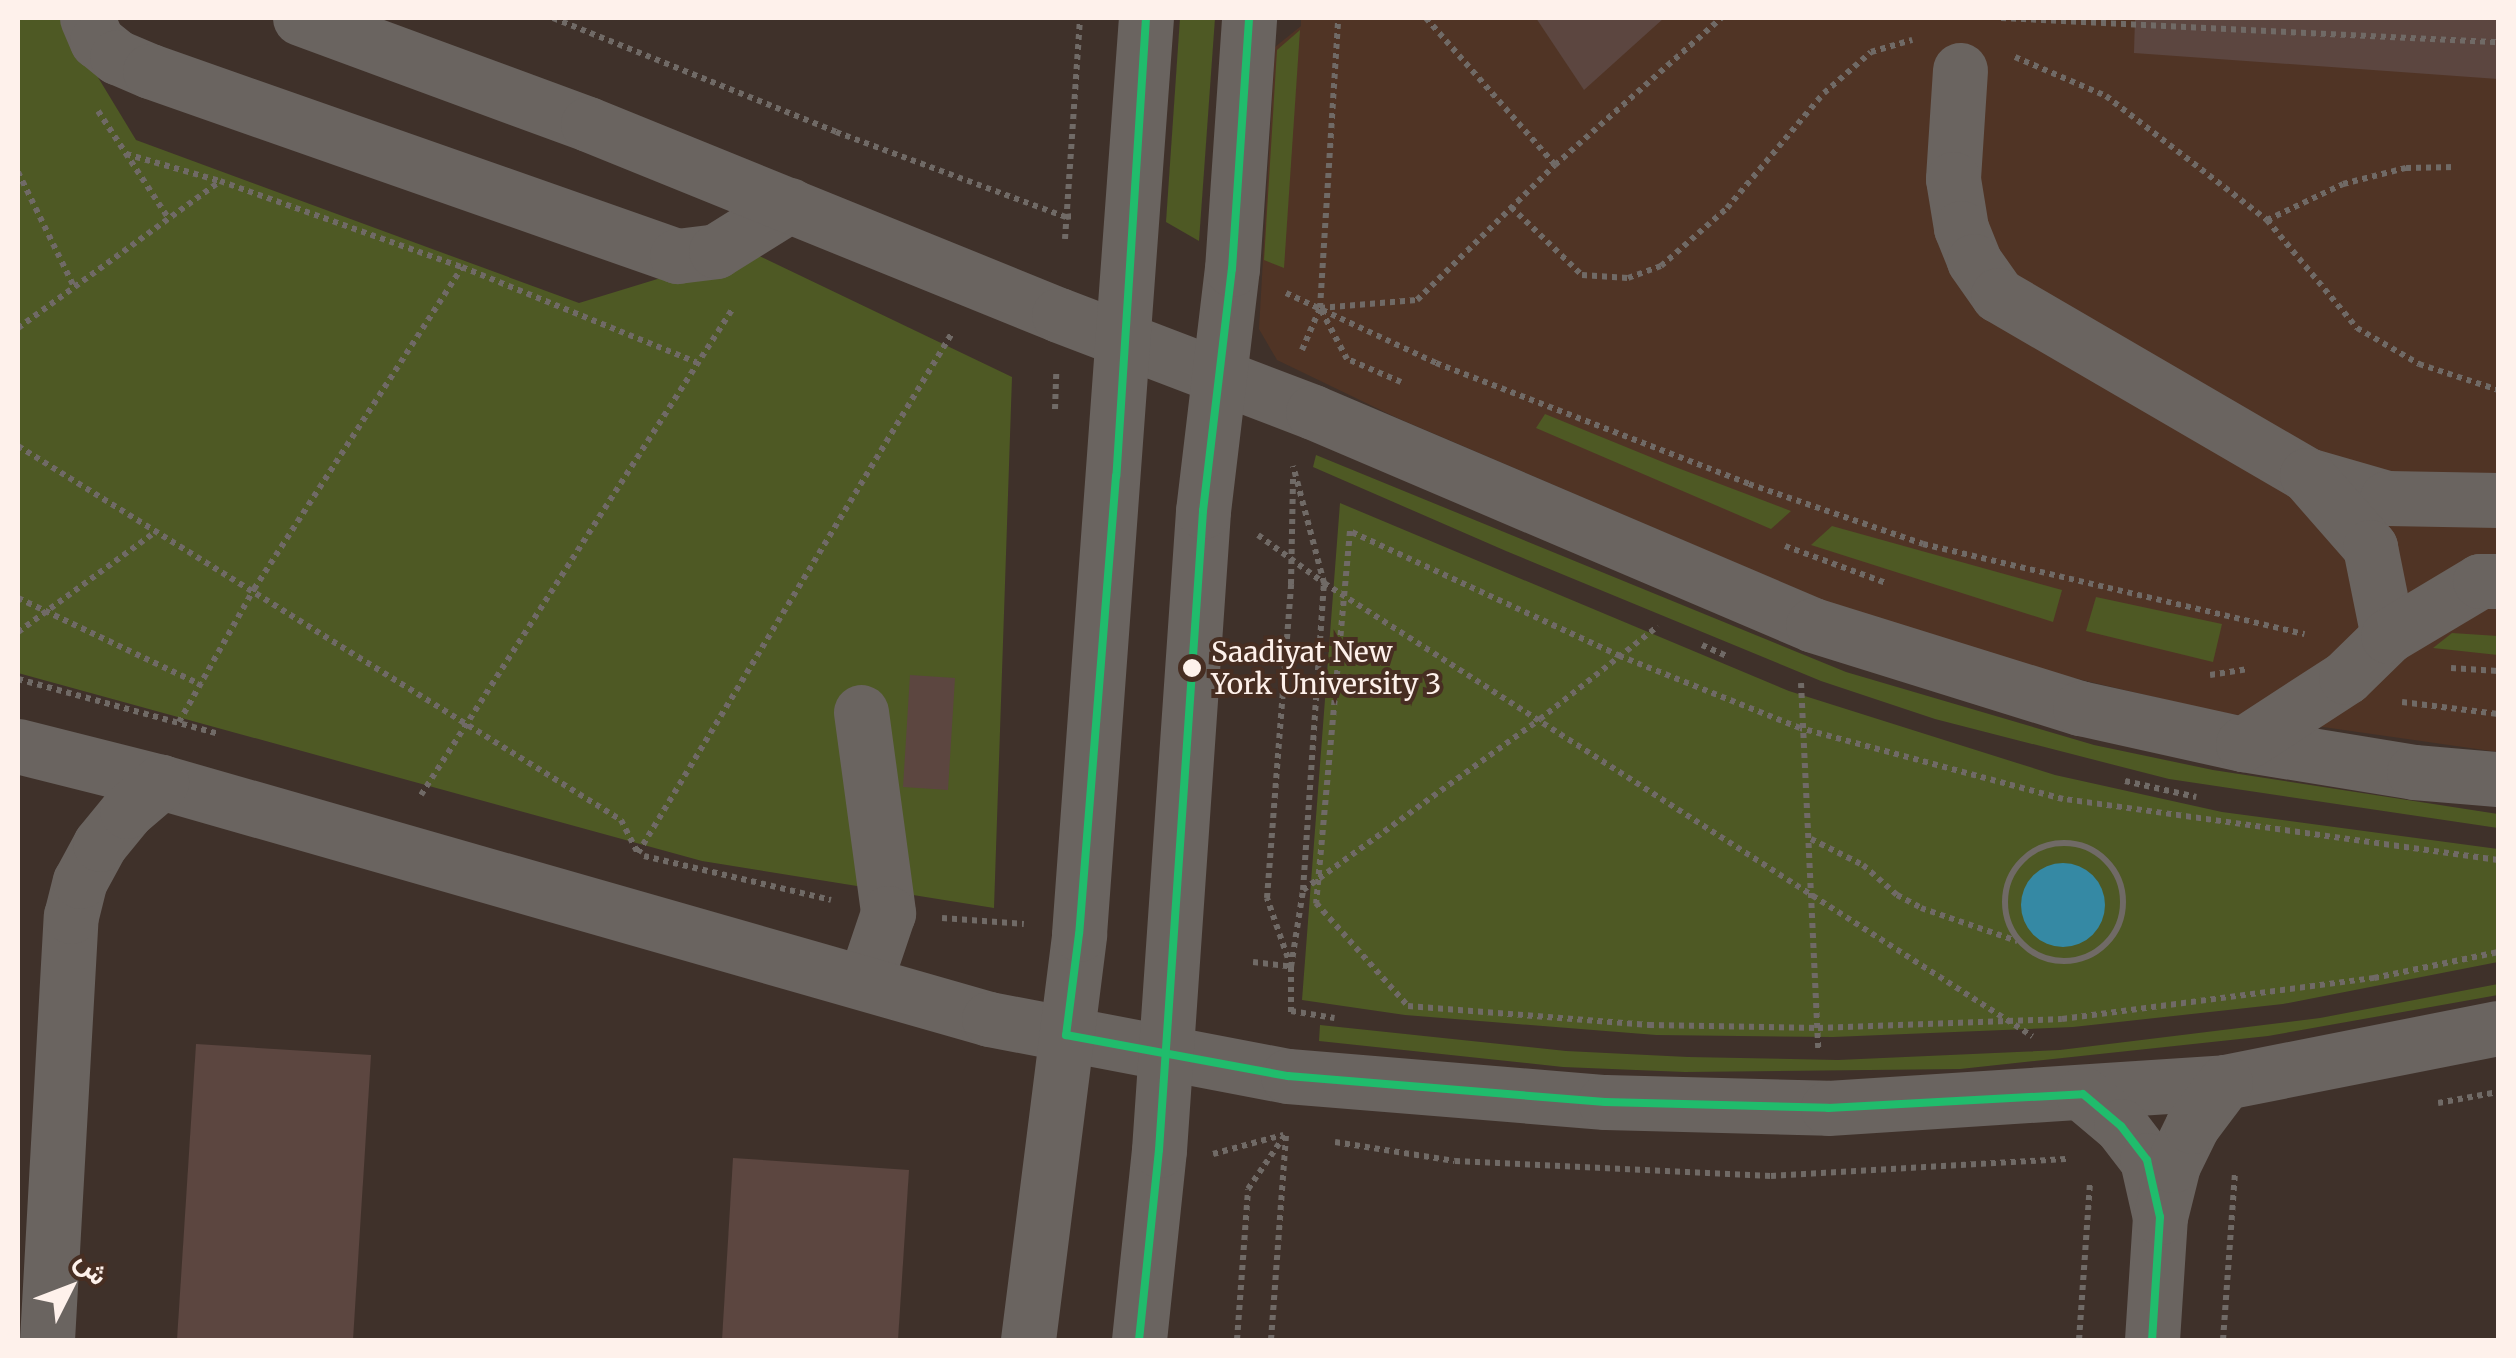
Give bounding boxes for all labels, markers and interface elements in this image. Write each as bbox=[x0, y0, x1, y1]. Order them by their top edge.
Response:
place label: Saadiyat New York University 3 bbox=[1211, 635, 1441, 701]
marker: Saadiyat New York University 3 bbox=[1182, 658, 1202, 678]
north arrow bbox=[20, 1238, 120, 1338]
text: ش bbox=[68, 1243, 117, 1292]

